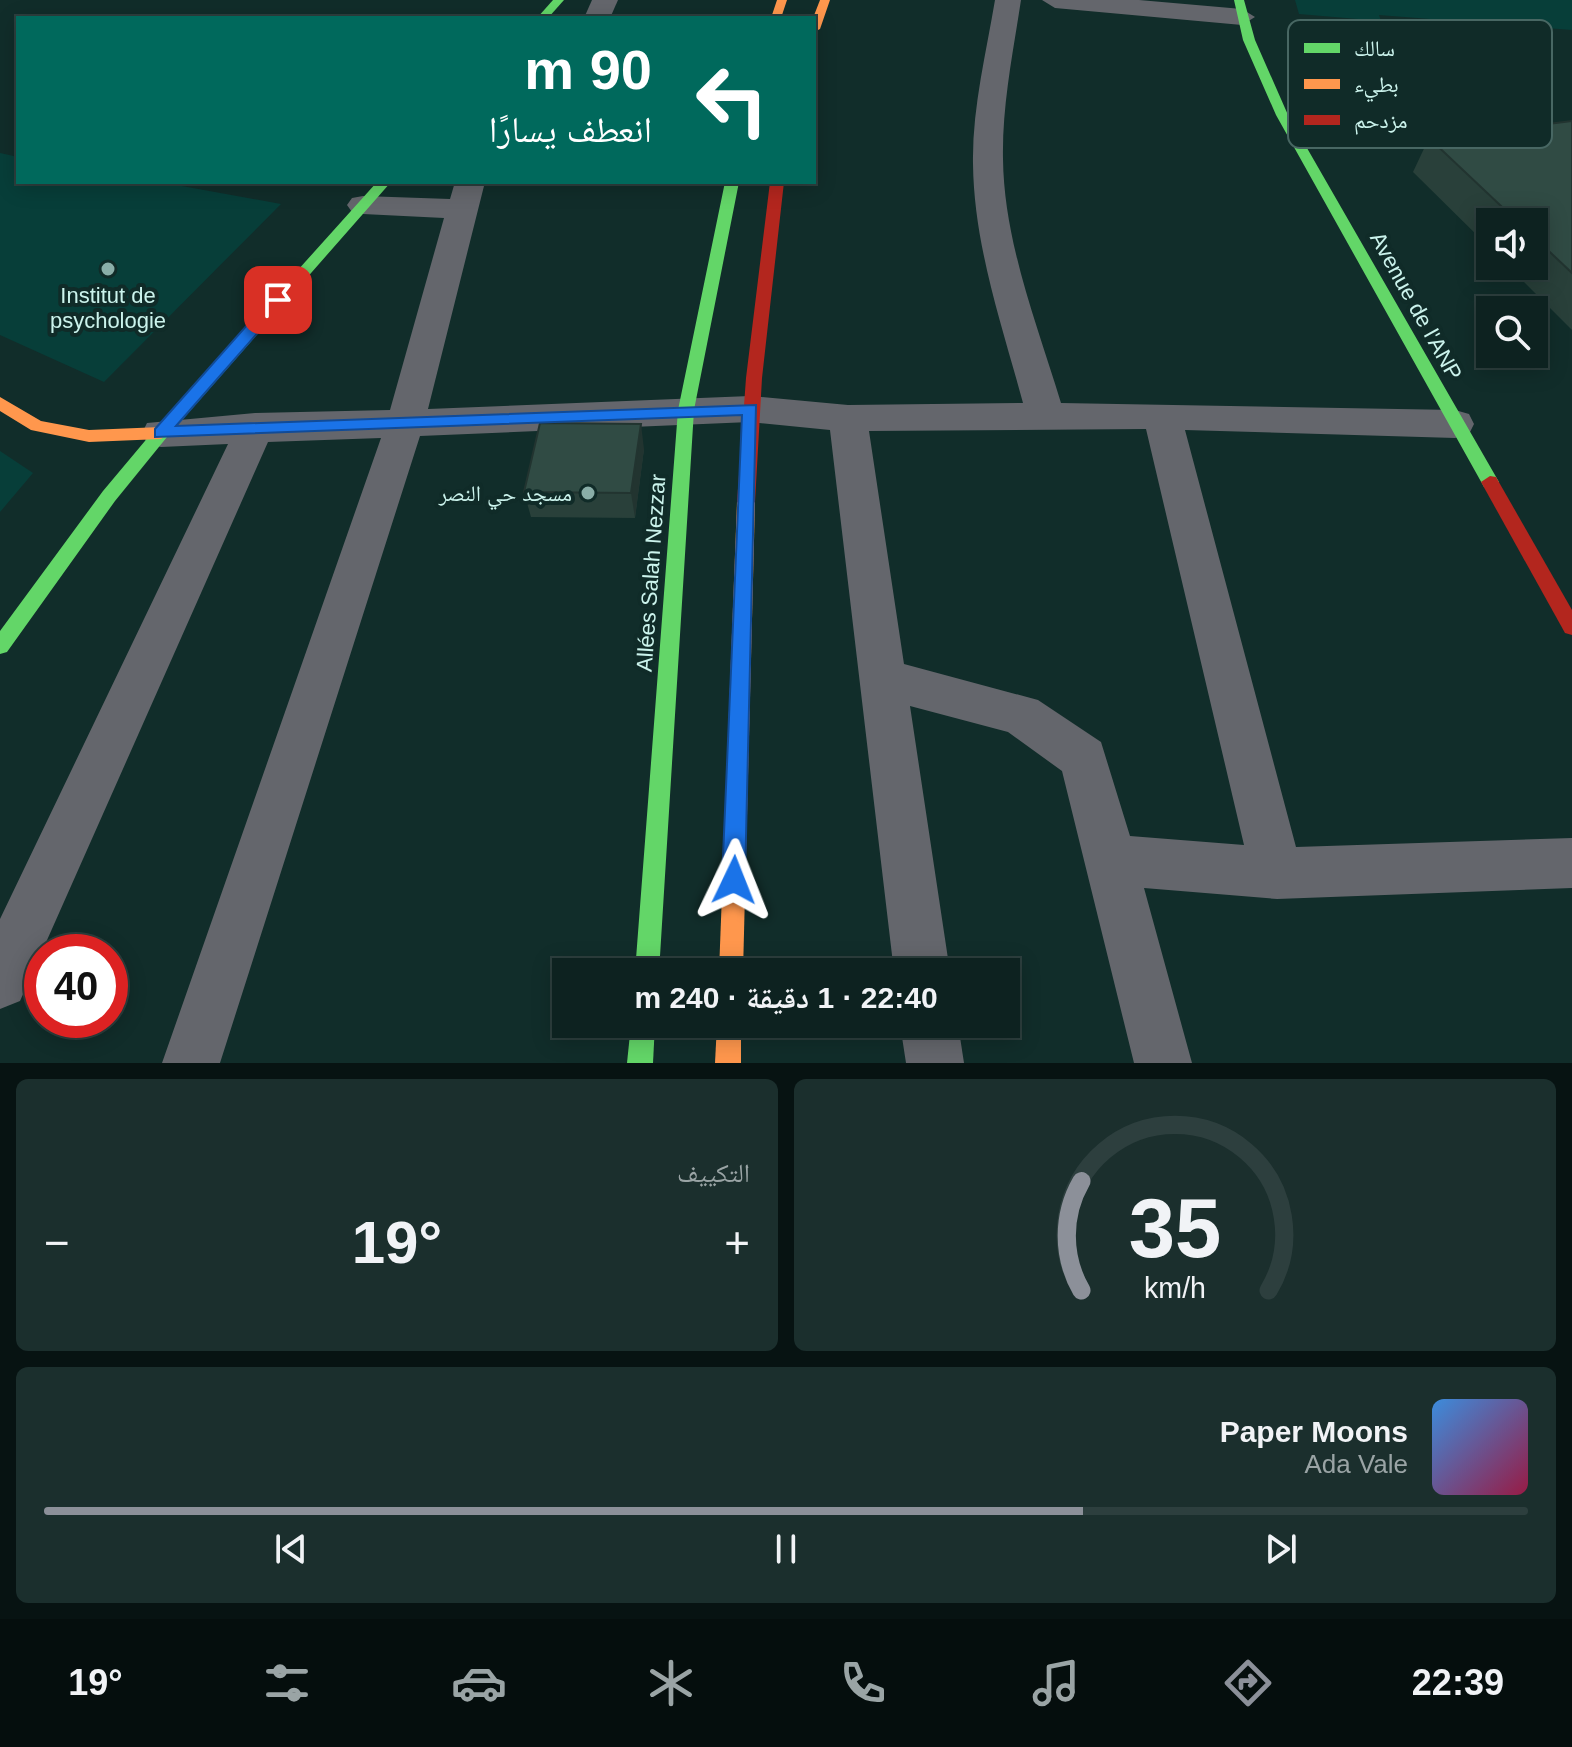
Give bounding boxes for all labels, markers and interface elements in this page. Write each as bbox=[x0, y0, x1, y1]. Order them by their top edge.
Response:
legend bbox=[1288, 20, 1552, 148]
text: سالك bbox=[1354, 36, 1395, 61]
text: 90 m bbox=[524, 38, 652, 101]
icon: left bbox=[680, 48, 784, 152]
text: بطيء bbox=[1354, 72, 1399, 102]
text: مزدحم bbox=[1354, 108, 1408, 135]
text: انعطف يسارًا bbox=[489, 109, 652, 150]
map controls bbox=[1476, 208, 1548, 368]
button: sound bbox=[1476, 208, 1548, 280]
street label: Avenue de l'ANP bbox=[1365, 228, 1467, 384]
marker: Institut de psychologie bbox=[99, 260, 117, 278]
pin bbox=[244, 266, 312, 334]
icon: arrive bbox=[256, 278, 300, 322]
place label: Institut de psychologie bbox=[50, 283, 166, 333]
button: search bbox=[1476, 296, 1548, 368]
street label: Allées Salah Nezzar bbox=[632, 473, 670, 673]
place label: مسجد حي النصر bbox=[438, 481, 572, 510]
marker: مسجد حي النصر bbox=[579, 484, 597, 502]
position arrow bbox=[692, 838, 776, 922]
speed limit sign: 40 bbox=[24, 934, 128, 1038]
text: 22:40 · 1 دقيقة · 240 m bbox=[634, 981, 938, 1014]
text: التكييف bbox=[677, 1158, 750, 1188]
text: 35 bbox=[1129, 1182, 1221, 1275]
text: 19° bbox=[352, 1209, 442, 1276]
text: − bbox=[44, 1218, 70, 1267]
text: + bbox=[724, 1218, 750, 1267]
text: km/h bbox=[1144, 1272, 1206, 1304]
text: Paper Moons bbox=[1220, 1415, 1408, 1448]
text: Ada Vale bbox=[1304, 1449, 1408, 1479]
icon: previous bbox=[269, 1527, 313, 1571]
icon: pause bbox=[764, 1527, 808, 1571]
icon: next bbox=[1259, 1527, 1303, 1571]
icon: filters bbox=[259, 1655, 315, 1711]
icon: car bbox=[451, 1655, 507, 1711]
icon: climate bbox=[643, 1655, 699, 1711]
icon: phone bbox=[835, 1655, 891, 1711]
icon: music bbox=[1028, 1655, 1084, 1711]
icon: directions bbox=[1220, 1655, 1276, 1711]
text: 19° bbox=[68, 1662, 123, 1703]
text: 22:39 bbox=[1412, 1662, 1504, 1703]

